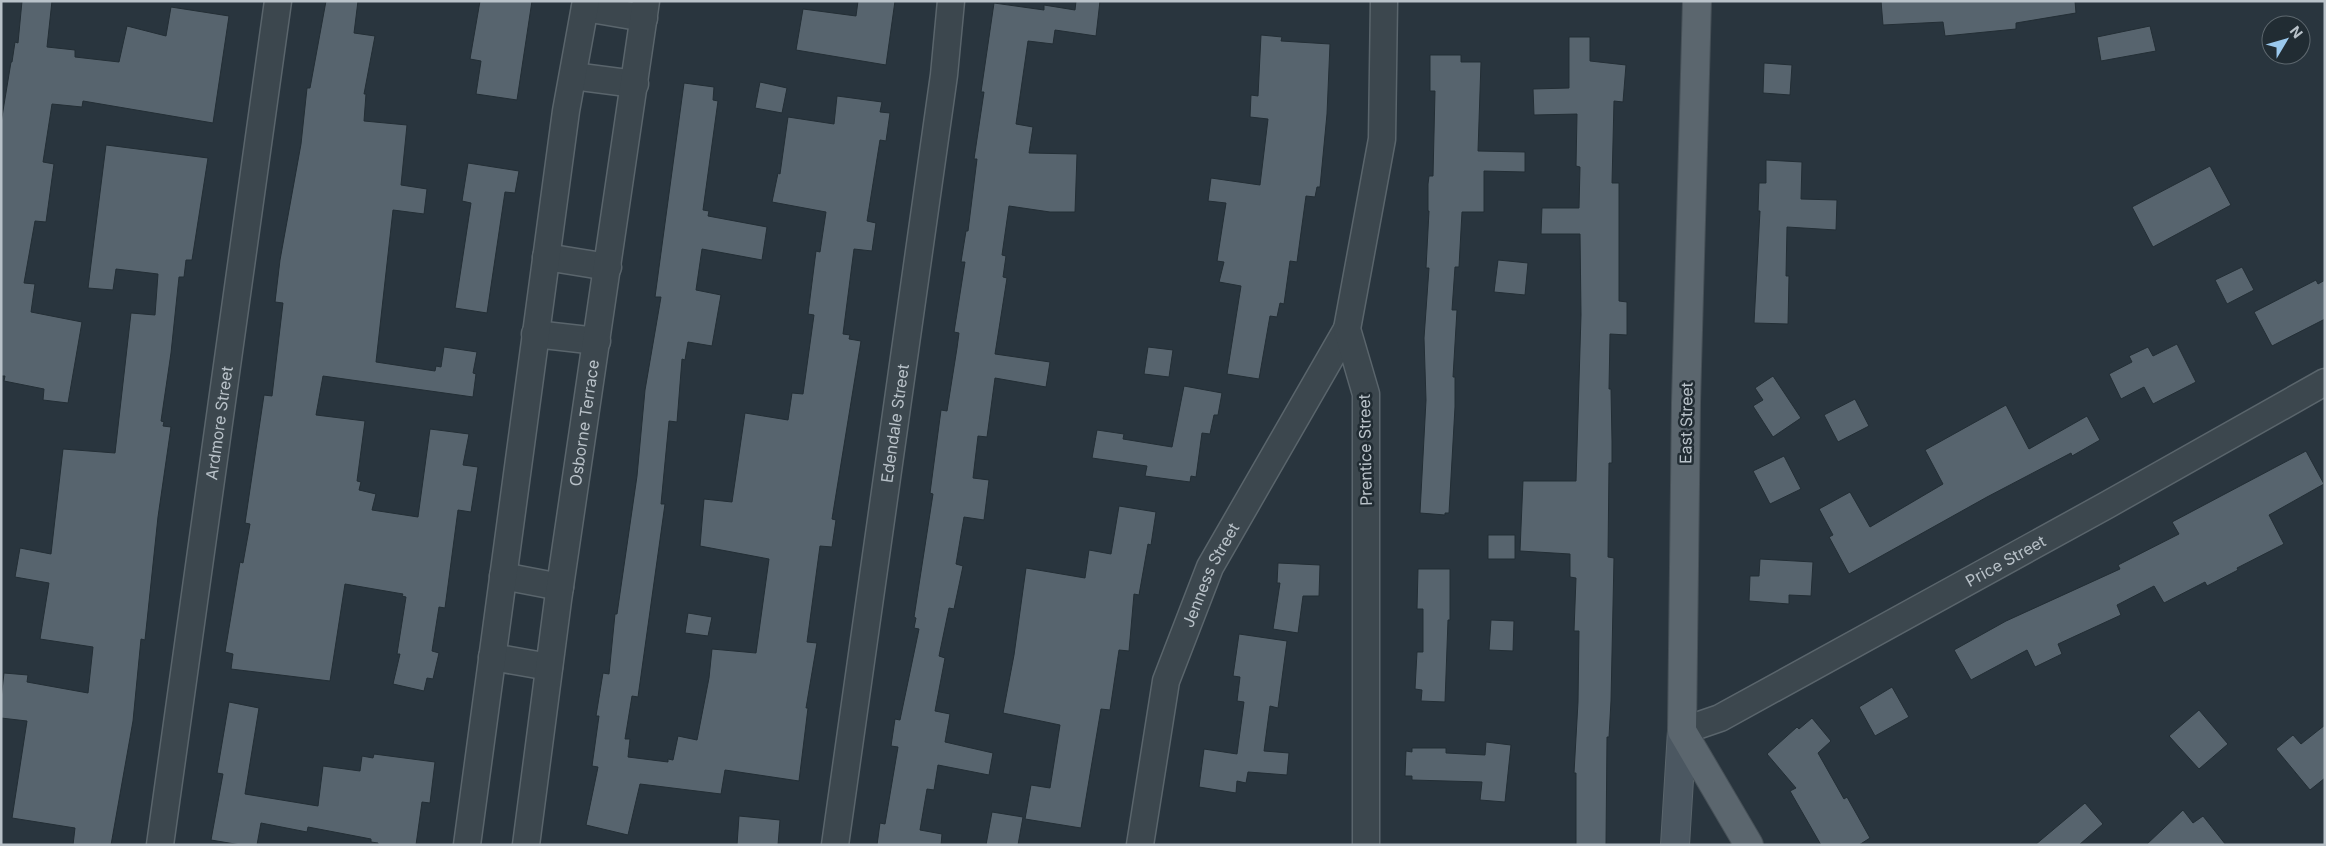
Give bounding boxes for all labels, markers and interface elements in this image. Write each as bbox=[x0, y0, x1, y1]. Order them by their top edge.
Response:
north arrow bbox=[2261, 15, 2311, 65]
text: N bbox=[2287, 22, 2307, 41]
street label: Osborne Terrace bbox=[565, 358, 603, 488]
street label: Edendale Street bbox=[876, 362, 913, 484]
street label: Ardmore Street bbox=[201, 365, 237, 481]
street label: East Street bbox=[1675, 382, 1697, 464]
street label: Prentice Street bbox=[1354, 394, 1376, 506]
street label: Jenness Street bbox=[1178, 519, 1243, 630]
street label: Price Street bbox=[1962, 531, 2049, 591]

